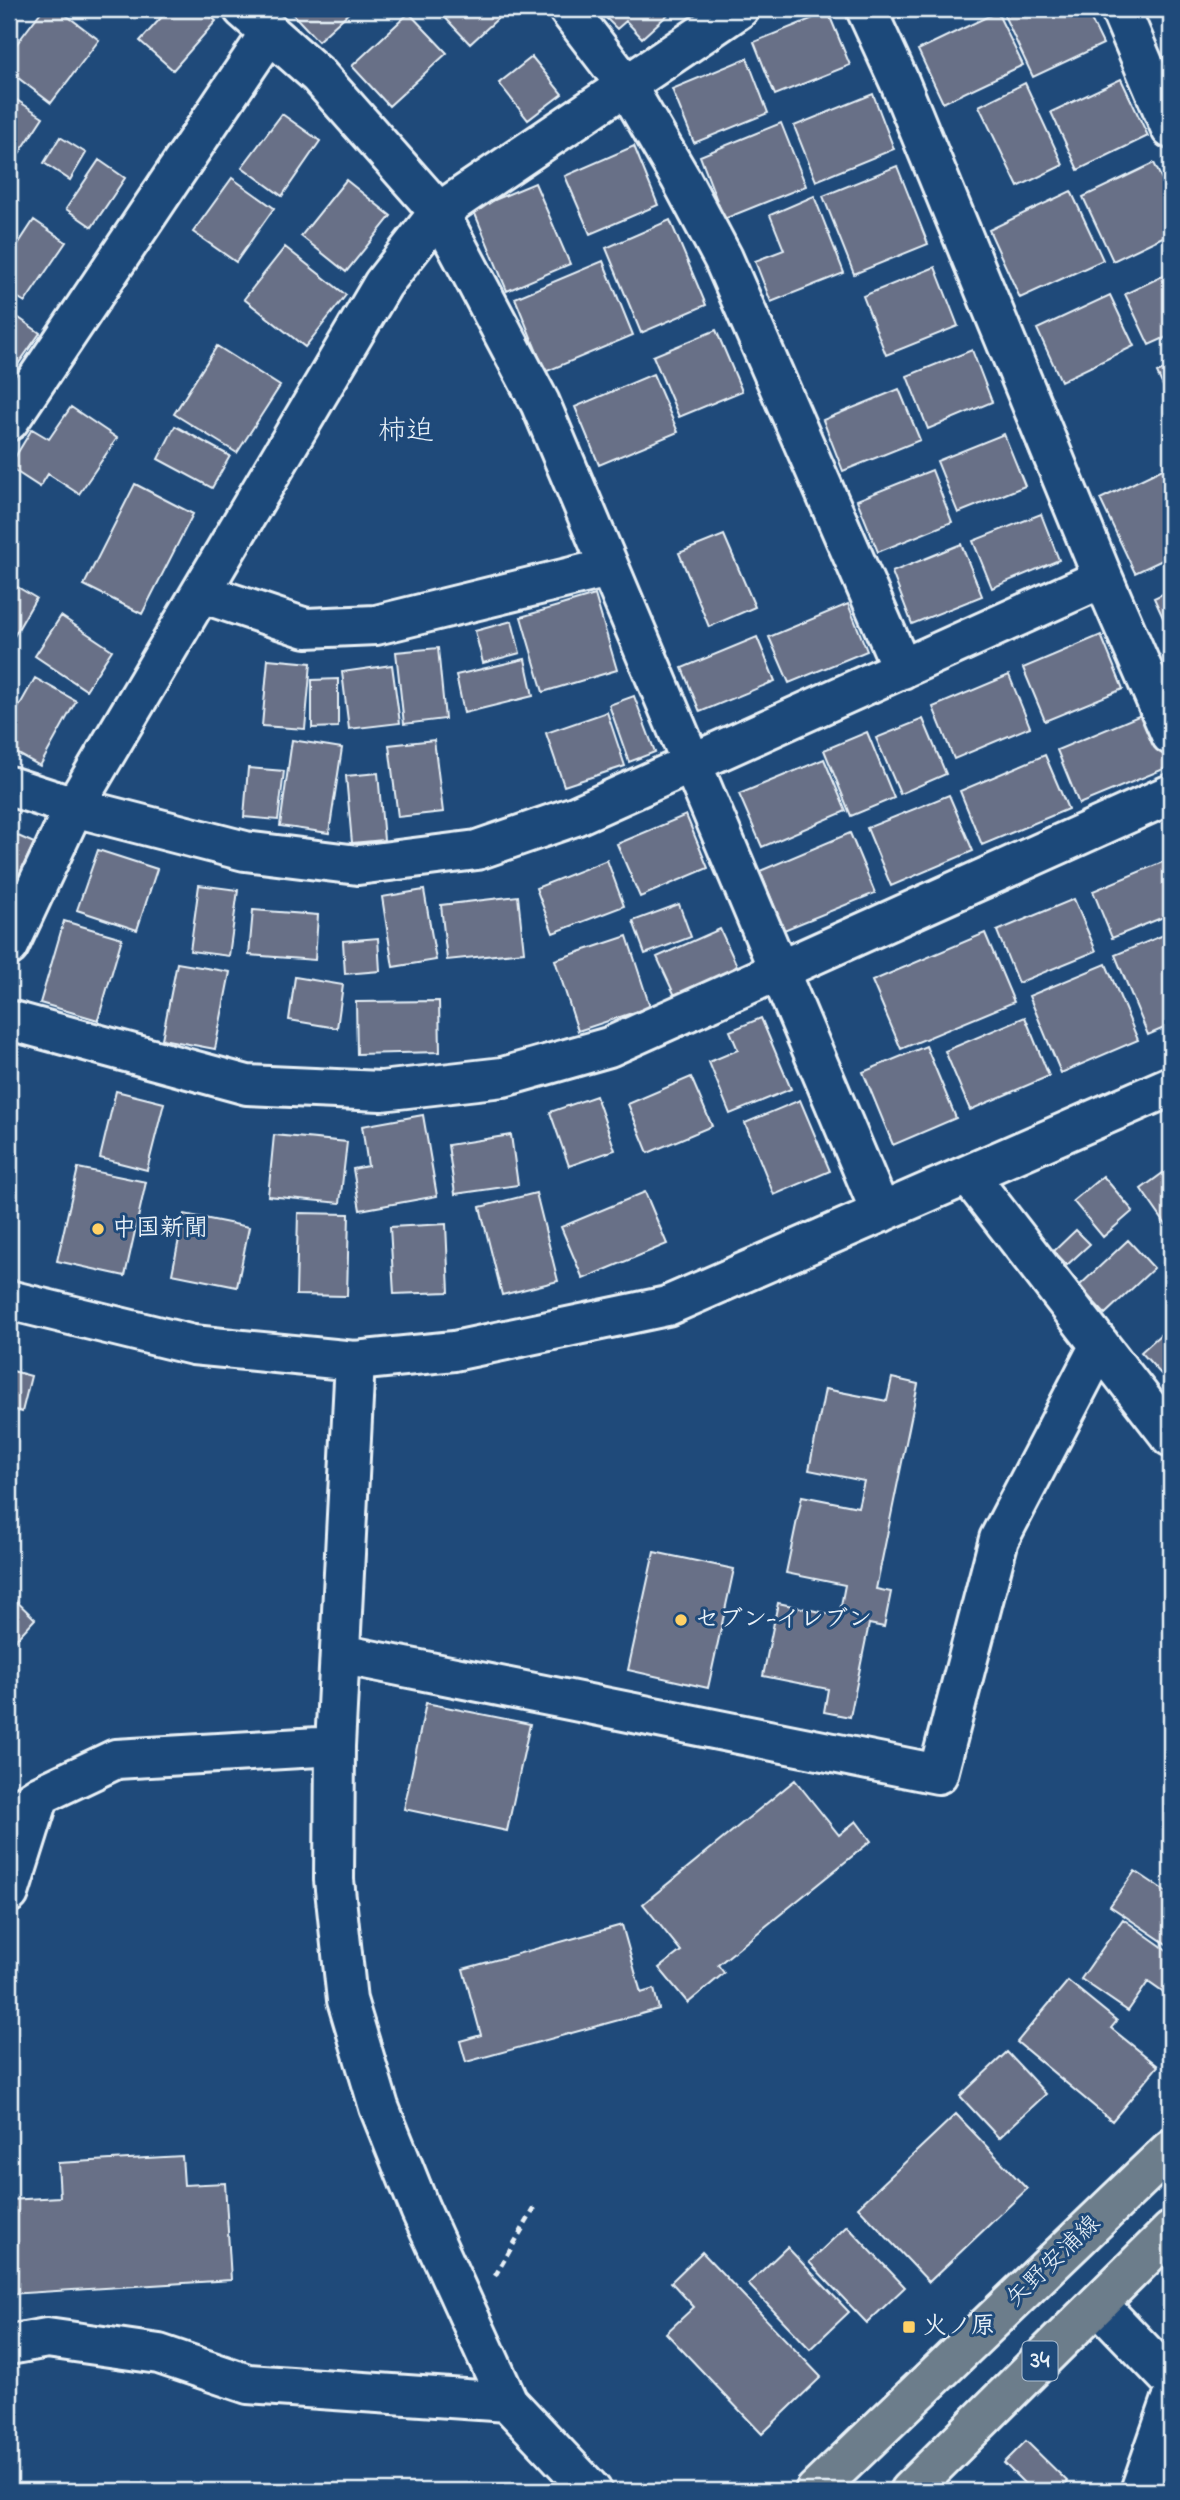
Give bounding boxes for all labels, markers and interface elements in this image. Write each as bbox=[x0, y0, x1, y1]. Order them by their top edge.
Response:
district label: 柿迫 bbox=[378, 412, 434, 453]
place label: 中国新聞 bbox=[112, 1212, 208, 1247]
marker: 中国新聞 bbox=[90, 1221, 106, 1237]
place label: セブン-イレブン bbox=[695, 1603, 872, 1638]
marker: セブン-イレブン bbox=[673, 1612, 689, 1628]
street label: 矢野安浦線 bbox=[999, 2208, 1109, 2316]
place label: 火ノ原 bbox=[923, 2310, 995, 2345]
marker: 火ノ原 bbox=[901, 2319, 917, 2335]
road number: 34 bbox=[1023, 2342, 1058, 2380]

